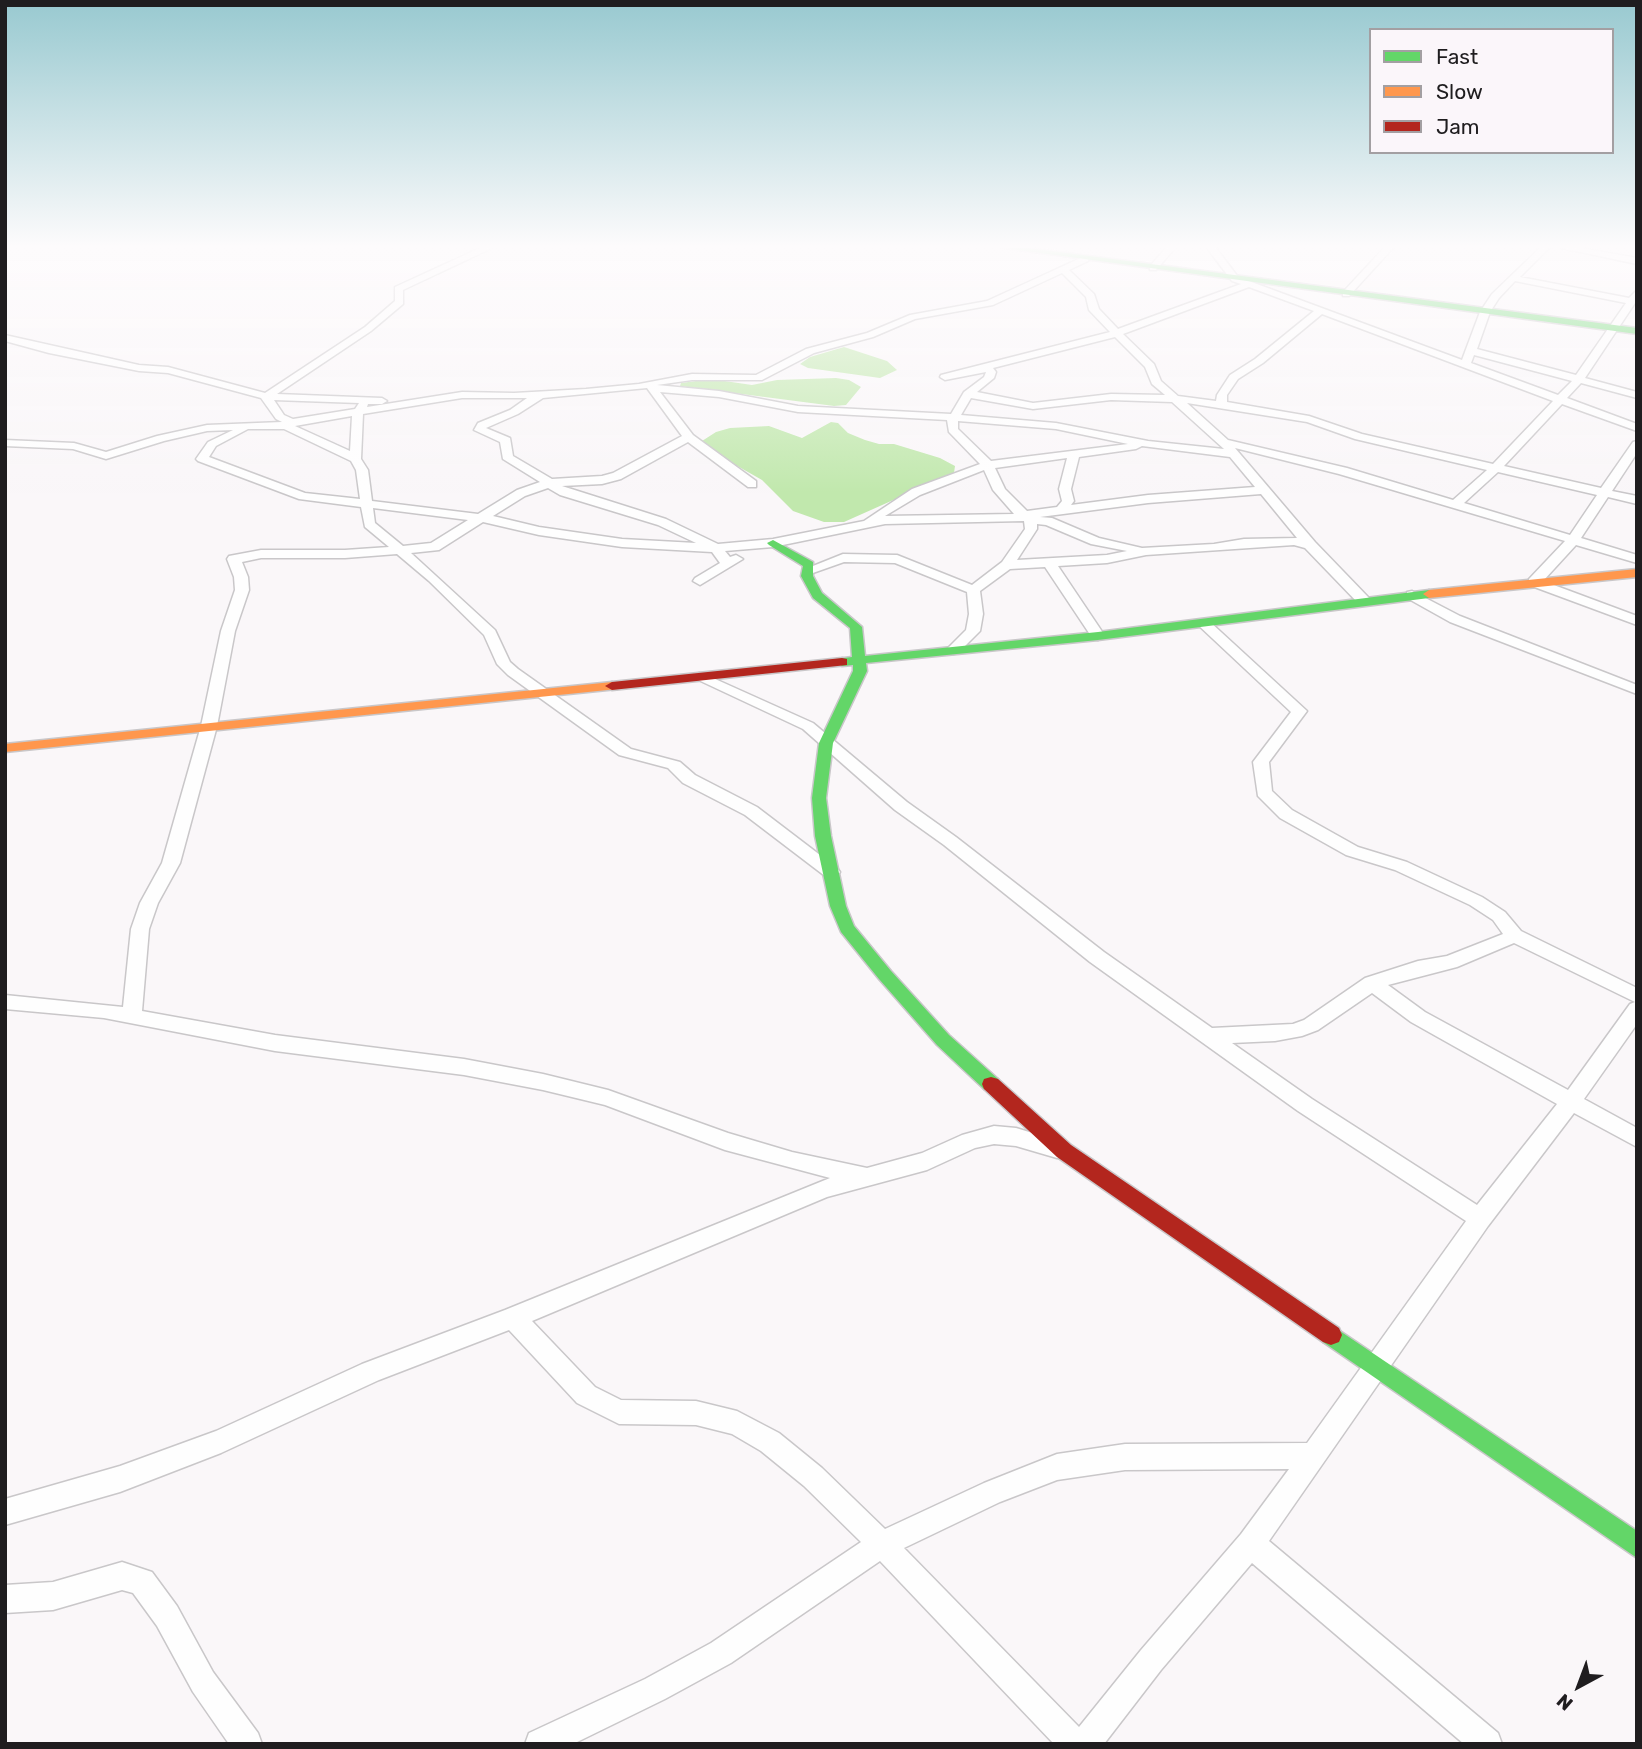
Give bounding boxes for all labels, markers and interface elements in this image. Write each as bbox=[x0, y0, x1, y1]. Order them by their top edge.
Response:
legend bbox=[1369, 28, 1614, 154]
text: Fast bbox=[1436, 44, 1478, 69]
text: Slow bbox=[1436, 79, 1483, 104]
text: Jam bbox=[1436, 114, 1480, 139]
north arrow bbox=[1544, 1651, 1614, 1721]
text: N bbox=[1552, 1689, 1578, 1715]

